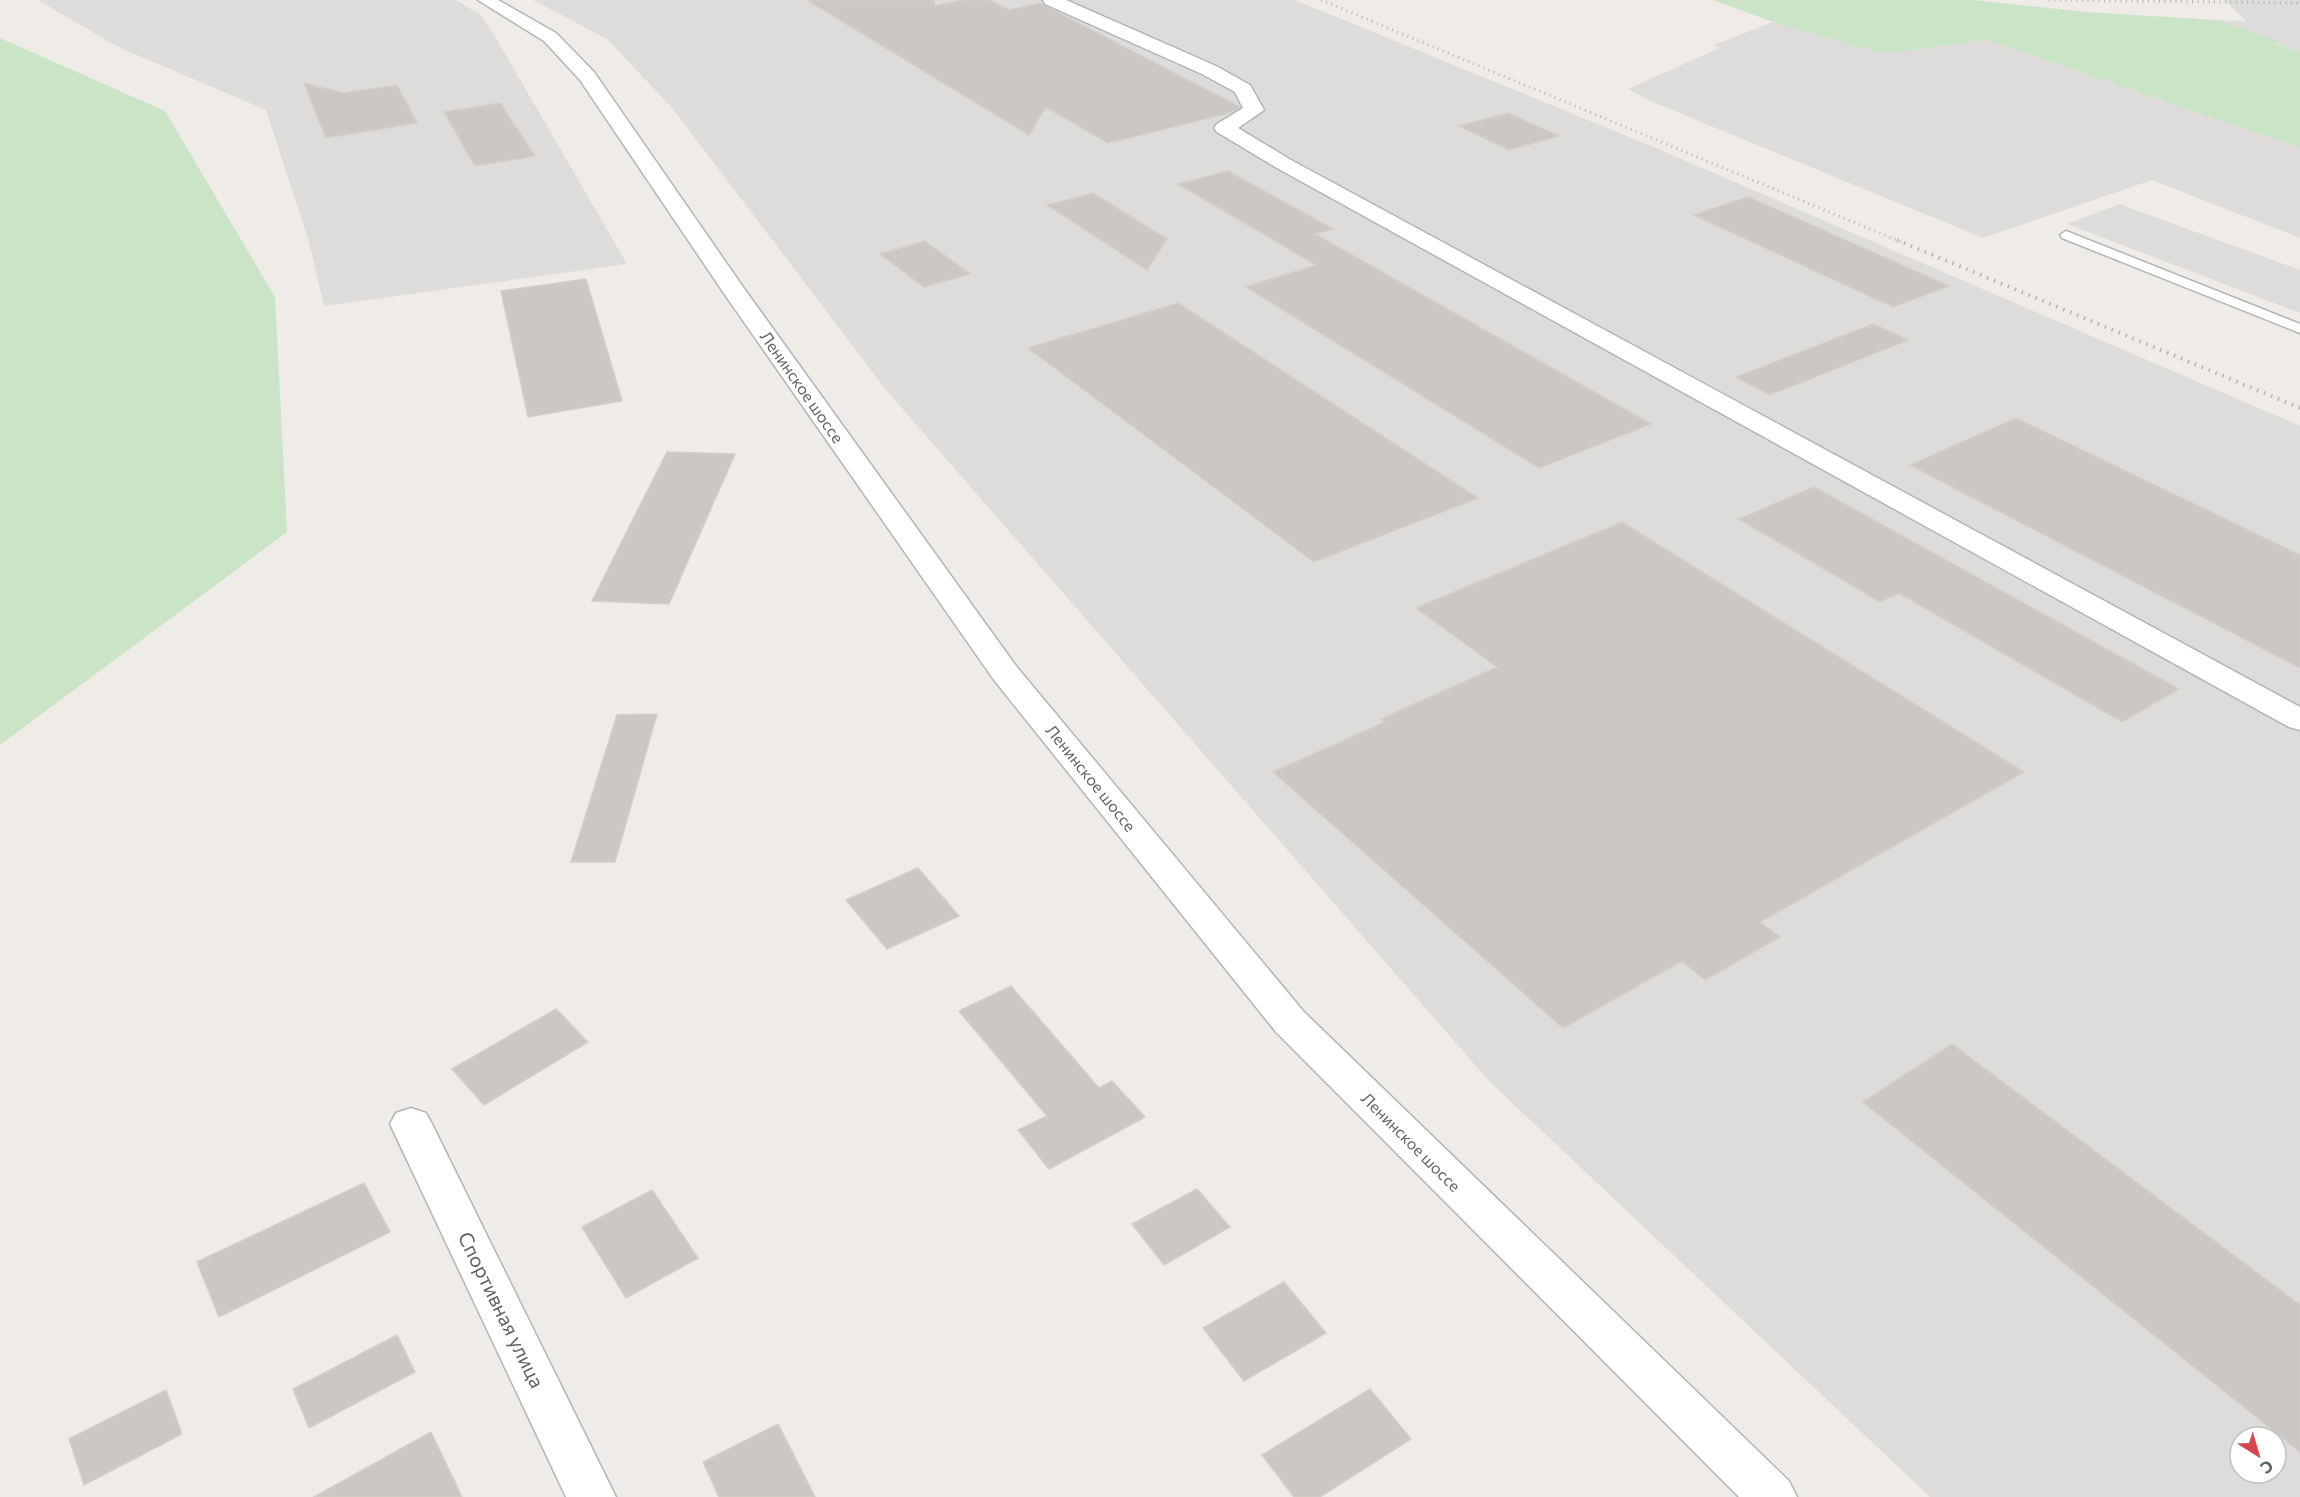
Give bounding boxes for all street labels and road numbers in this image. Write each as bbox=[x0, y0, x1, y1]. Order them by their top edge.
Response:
street label: Ленинское шоссе bbox=[757, 327, 848, 446]
street label: Ленинское шоссе bbox=[1042, 720, 1140, 835]
street label: Ленинское шоссе bbox=[1358, 1088, 1465, 1195]
street label: Спортивная улица bbox=[454, 1228, 550, 1392]

